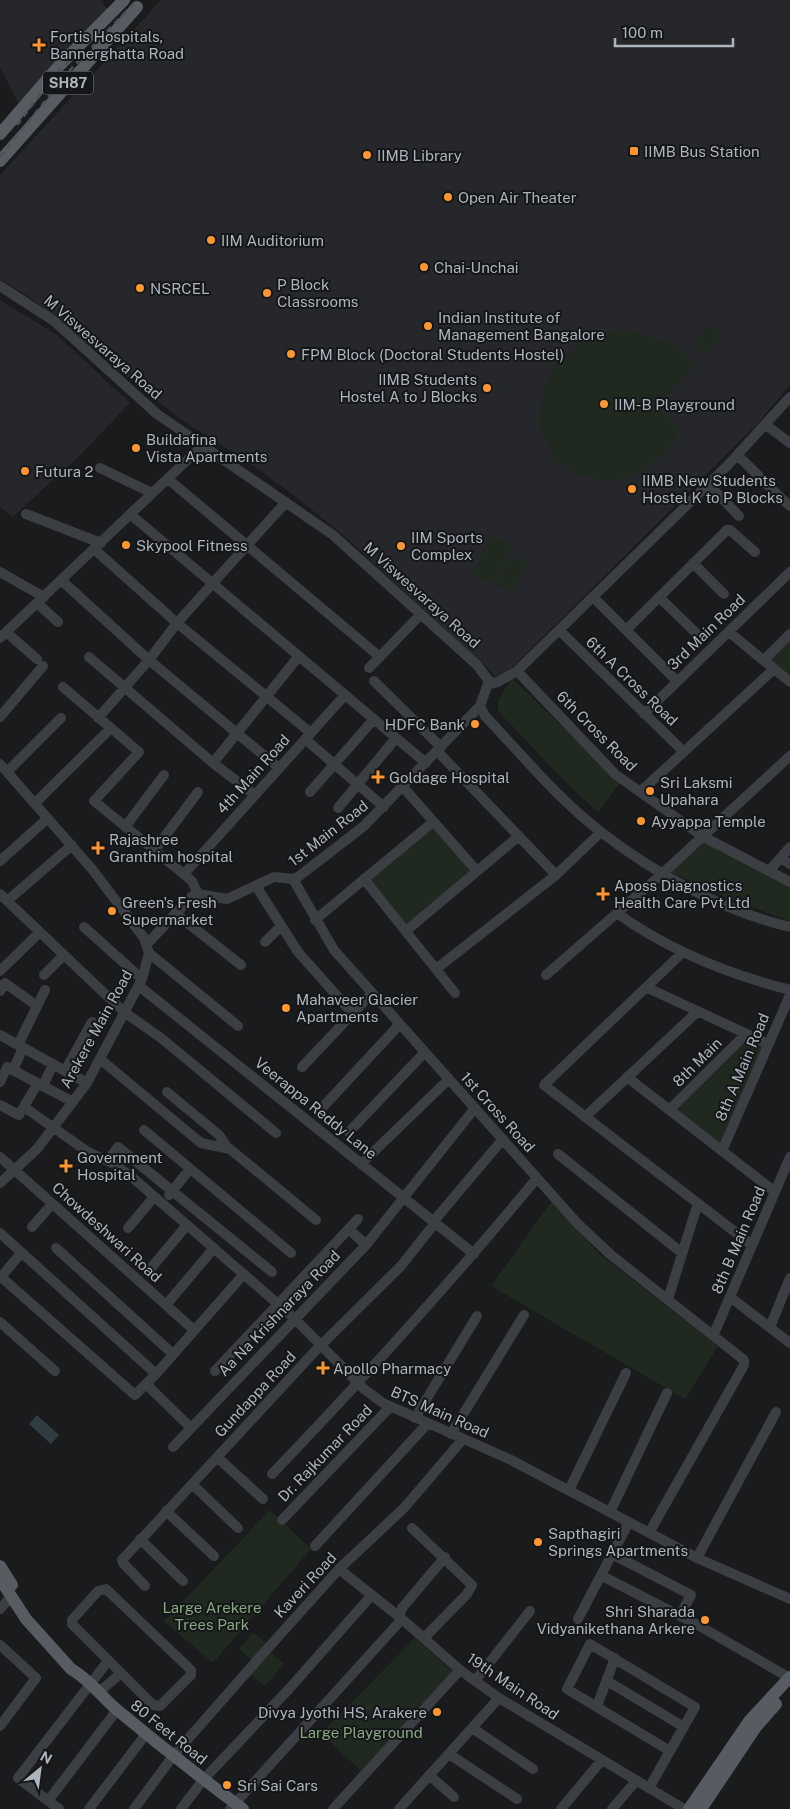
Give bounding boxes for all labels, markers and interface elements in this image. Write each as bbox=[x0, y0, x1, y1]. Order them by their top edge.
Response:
scale bar bbox=[615, 15, 732, 47]
text: 100 m bbox=[622, 24, 663, 41]
place label: Fortis Hospitals, Bannerghatta Road bbox=[50, 28, 184, 62]
marker: Fortis Hospitals, Bannerghatta Road bbox=[32, 38, 46, 52]
road number: SH87 bbox=[43, 72, 93, 95]
place label: IIMB Bus Station bbox=[644, 143, 760, 160]
marker: IIMB Bus Station bbox=[628, 145, 640, 157]
place label: IIMB Library bbox=[377, 147, 462, 164]
marker: IIMB Library bbox=[361, 149, 373, 161]
place label: Open Air Theater bbox=[458, 189, 577, 206]
marker: Open Air Theater bbox=[442, 191, 454, 203]
place label: IIM Auditorium bbox=[221, 232, 324, 249]
marker: IIM Auditorium bbox=[205, 234, 217, 246]
place label: Chai-Unchai bbox=[434, 259, 518, 276]
marker: Chai-Unchai bbox=[418, 261, 430, 273]
place label: P Block Classrooms bbox=[277, 276, 358, 310]
place label: NSRCEL bbox=[150, 280, 210, 297]
marker: NSRCEL bbox=[134, 282, 146, 294]
marker: P Block Classrooms bbox=[261, 287, 273, 299]
street label: M Viswesvaraya Road bbox=[41, 291, 165, 403]
place label: Indian Institute of Management Bangalore bbox=[438, 309, 605, 343]
marker: Indian Institute of Management Bangalore bbox=[422, 320, 434, 332]
place label: FPM Block (Doctoral Students Hostel) bbox=[301, 346, 564, 363]
marker: FPM Block (Doctoral Students Hostel) bbox=[285, 348, 297, 360]
place label: IIMB Students Hostel A to J Blocks bbox=[339, 371, 477, 405]
marker: IIMB Students Hostel A to J Blocks bbox=[481, 382, 493, 394]
place label: IIM-B Playground bbox=[614, 396, 735, 413]
marker: IIM-B Playground bbox=[598, 398, 610, 410]
place label: Buildafina Vista Apartments bbox=[146, 431, 267, 465]
marker: Buildafina Vista Apartments bbox=[130, 442, 142, 454]
place label: Futura 2 bbox=[35, 463, 94, 480]
marker: Futura 2 bbox=[19, 465, 31, 477]
place label: IIMB New Students Hostel K to P Blocks bbox=[642, 472, 783, 506]
marker: IIMB New Students Hostel K to P Blocks bbox=[626, 483, 638, 495]
place label: IIM Sports Complex bbox=[411, 529, 483, 563]
place label: Skypool Fitness bbox=[136, 537, 248, 554]
street label: M Viswesvaraya Road bbox=[361, 538, 483, 652]
marker: Skypool Fitness bbox=[120, 539, 132, 551]
marker: IIM Sports Complex bbox=[395, 540, 407, 552]
street label: 3rd Main Road bbox=[664, 591, 748, 673]
street label: 6th A Cross Road bbox=[583, 633, 681, 729]
street label: 6th Cross Road bbox=[553, 687, 641, 775]
place label: HDFC Bank bbox=[385, 716, 465, 733]
marker: HDFC Bank bbox=[469, 718, 481, 730]
street label: 4th Main Road bbox=[213, 731, 293, 817]
place label: Goldage Hospital bbox=[389, 769, 510, 786]
marker: Goldage Hospital bbox=[371, 770, 385, 784]
place label: Sri Laksmi Upahara bbox=[660, 774, 733, 808]
marker: Sri Laksmi Upahara bbox=[644, 785, 656, 797]
street label: 1st Main Road bbox=[285, 797, 371, 869]
place label: Ayyappa Temple bbox=[651, 813, 766, 830]
marker: Ayyappa Temple bbox=[635, 815, 647, 827]
place label: Rajashree Granthim hospital bbox=[109, 831, 233, 865]
marker: Rajashree Granthim hospital bbox=[91, 841, 105, 855]
place label: Aposs Diagnostics Health Care Pvt Ltd bbox=[614, 877, 750, 911]
marker: Aposs Diagnostics Health Care Pvt Ltd bbox=[596, 887, 610, 901]
place label: Green's Fresh Supermarket bbox=[122, 894, 217, 928]
marker: Green's Fresh Supermarket bbox=[106, 905, 118, 917]
street label: Arekere Main Road bbox=[56, 967, 136, 1091]
place label: Mahaveer Glacier Apartments bbox=[296, 991, 418, 1025]
marker: Mahaveer Glacier Apartments bbox=[280, 1002, 292, 1014]
street label: 8th A Main Road bbox=[712, 1011, 772, 1123]
street label: 8th Main bbox=[669, 1034, 725, 1090]
street label: Veerappa Reddy Lane bbox=[252, 1054, 380, 1162]
street label: 1st Cross Road bbox=[458, 1068, 538, 1156]
place label: Government Hospital bbox=[77, 1149, 163, 1183]
marker: Government Hospital bbox=[59, 1159, 73, 1173]
street label: Chowdeshwari Road bbox=[49, 1179, 165, 1285]
street label: 8th B Main Road bbox=[708, 1184, 768, 1296]
street label: Aa Na Krishnaraya Road bbox=[215, 1247, 343, 1379]
street label: Gundappa Road bbox=[211, 1348, 299, 1440]
place label: Apollo Pharmacy bbox=[333, 1360, 451, 1377]
marker: Apollo Pharmacy bbox=[317, 1362, 329, 1374]
street label: BTS Main Road bbox=[388, 1383, 492, 1441]
street label: Dr. Rajkumar Road bbox=[275, 1401, 375, 1505]
place label: Sapthagiri Springs Apartments bbox=[548, 1525, 688, 1559]
marker: Sapthagiri Springs Apartments bbox=[532, 1536, 544, 1548]
street label: Kaveri Road bbox=[271, 1549, 339, 1621]
park label: Large Arekere Trees Park bbox=[162, 1599, 262, 1633]
place label: Shri Sharada Vidyanikethana Arkere bbox=[537, 1603, 695, 1637]
marker: Shri Sharada Vidyanikethana Arkere bbox=[699, 1614, 711, 1626]
street label: 19th Main Road bbox=[464, 1649, 562, 1723]
street label: 80 Feet Road bbox=[128, 1696, 210, 1768]
place label: Divya Jyothi HS, Arakere bbox=[258, 1704, 427, 1721]
marker: Divya Jyothi HS, Arakere bbox=[431, 1706, 443, 1718]
park label: Large Playground bbox=[299, 1724, 423, 1741]
north arrow bbox=[15, 1744, 65, 1794]
text: N bbox=[38, 1748, 55, 1767]
place label: Sri Sai Cars bbox=[237, 1777, 318, 1794]
marker: Sri Sai Cars bbox=[221, 1779, 233, 1791]

